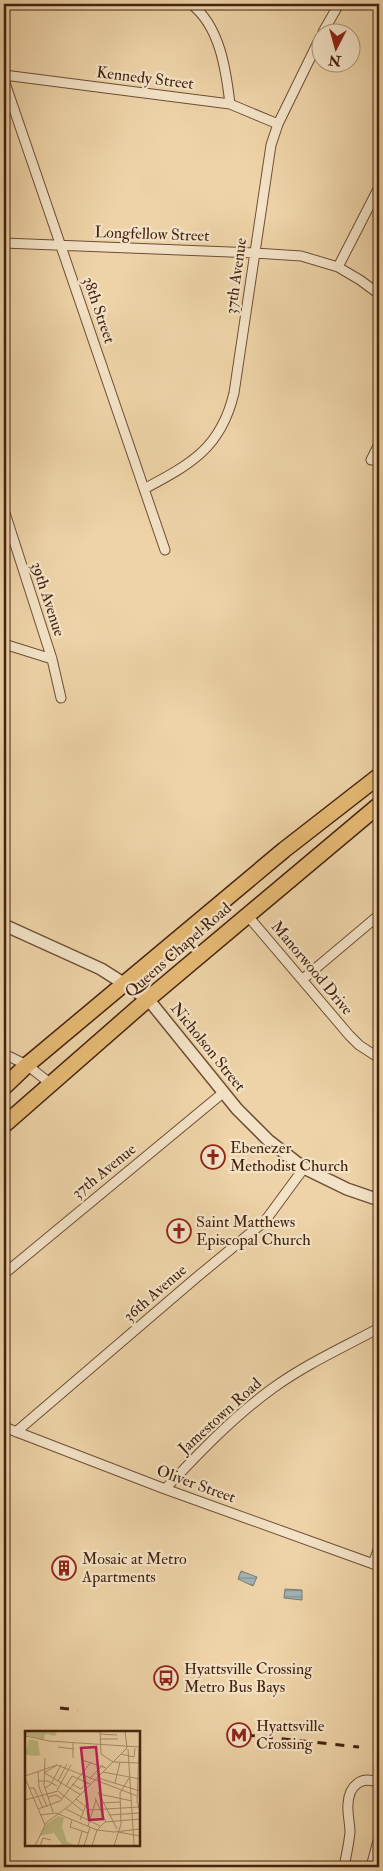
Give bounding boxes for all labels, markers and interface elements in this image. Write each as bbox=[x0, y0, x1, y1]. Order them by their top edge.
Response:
north arrow bbox=[310, 22, 360, 72]
text: N bbox=[327, 51, 343, 70]
street label: Kennedy Street bbox=[95, 62, 195, 94]
street label: Longfellow Street bbox=[94, 222, 210, 246]
street label: 37th Avenue bbox=[221, 236, 251, 315]
street label: 38th Street bbox=[78, 274, 120, 346]
street label: 39th Avenue bbox=[26, 559, 70, 639]
street label: Queens Chapel Road bbox=[121, 898, 236, 1002]
street label: Manorwood Drive bbox=[267, 917, 357, 1019]
street label: Nicholson Street bbox=[166, 999, 250, 1095]
place label: Ebenezer Methodist Church bbox=[230, 1138, 349, 1176]
street label: 37th Avenue bbox=[68, 1139, 140, 1203]
church icon: Ebenezer Methodist Church bbox=[200, 1144, 226, 1170]
place label: Saint Matthews Episcopal Church bbox=[196, 1212, 311, 1251]
church icon: Saint Matthews Episcopal Church bbox=[166, 1218, 192, 1244]
street label: 36th Avenue bbox=[119, 1260, 191, 1326]
street label: Jamestown Road bbox=[174, 1373, 266, 1460]
street label: Oliver Street bbox=[154, 1460, 238, 1508]
place label: Mosaic at Metro Apartments bbox=[81, 1549, 187, 1588]
building icon: Mosaic at Metro Apartments bbox=[51, 1555, 77, 1581]
place label: Hyattsville Crossing Metro Bus Bays bbox=[184, 1659, 313, 1697]
bus stop icon: Hyattsville Crossing Metro Bus Bays bbox=[153, 1665, 179, 1691]
place label: Hyattsville Crossing bbox=[256, 1716, 325, 1754]
metro station icon: Hyattsville Crossing bbox=[226, 1722, 252, 1748]
inset map bbox=[25, 1731, 140, 1846]

